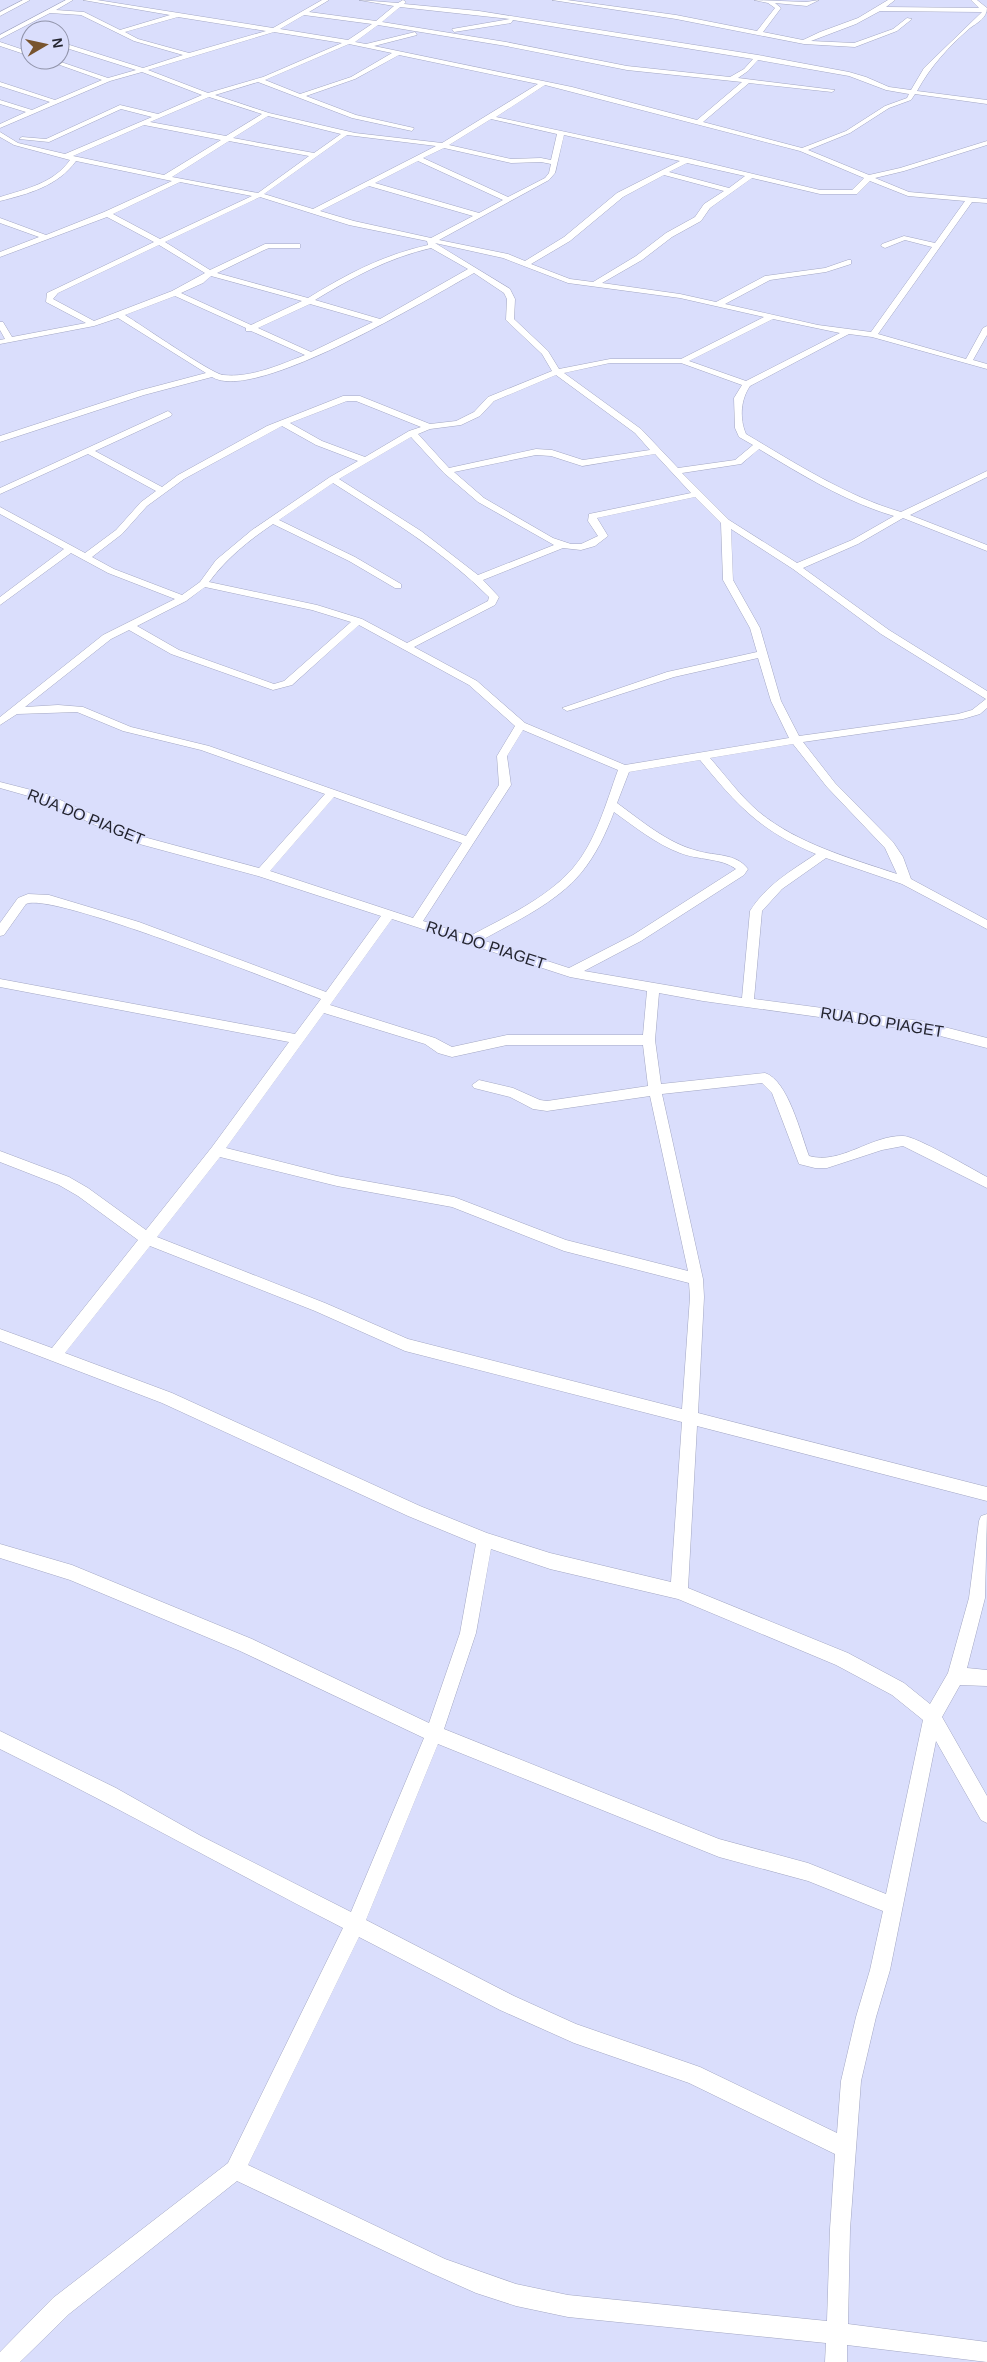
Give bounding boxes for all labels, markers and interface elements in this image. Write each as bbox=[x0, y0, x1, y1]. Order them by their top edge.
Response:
north arrow bbox=[20, 20, 70, 70]
text: N bbox=[49, 37, 67, 49]
street label: RUA DO PIAGET bbox=[25, 786, 147, 848]
street label: RUA DO PIAGET bbox=[424, 918, 548, 972]
street label: RUA DO PIAGET bbox=[819, 1004, 945, 1040]

